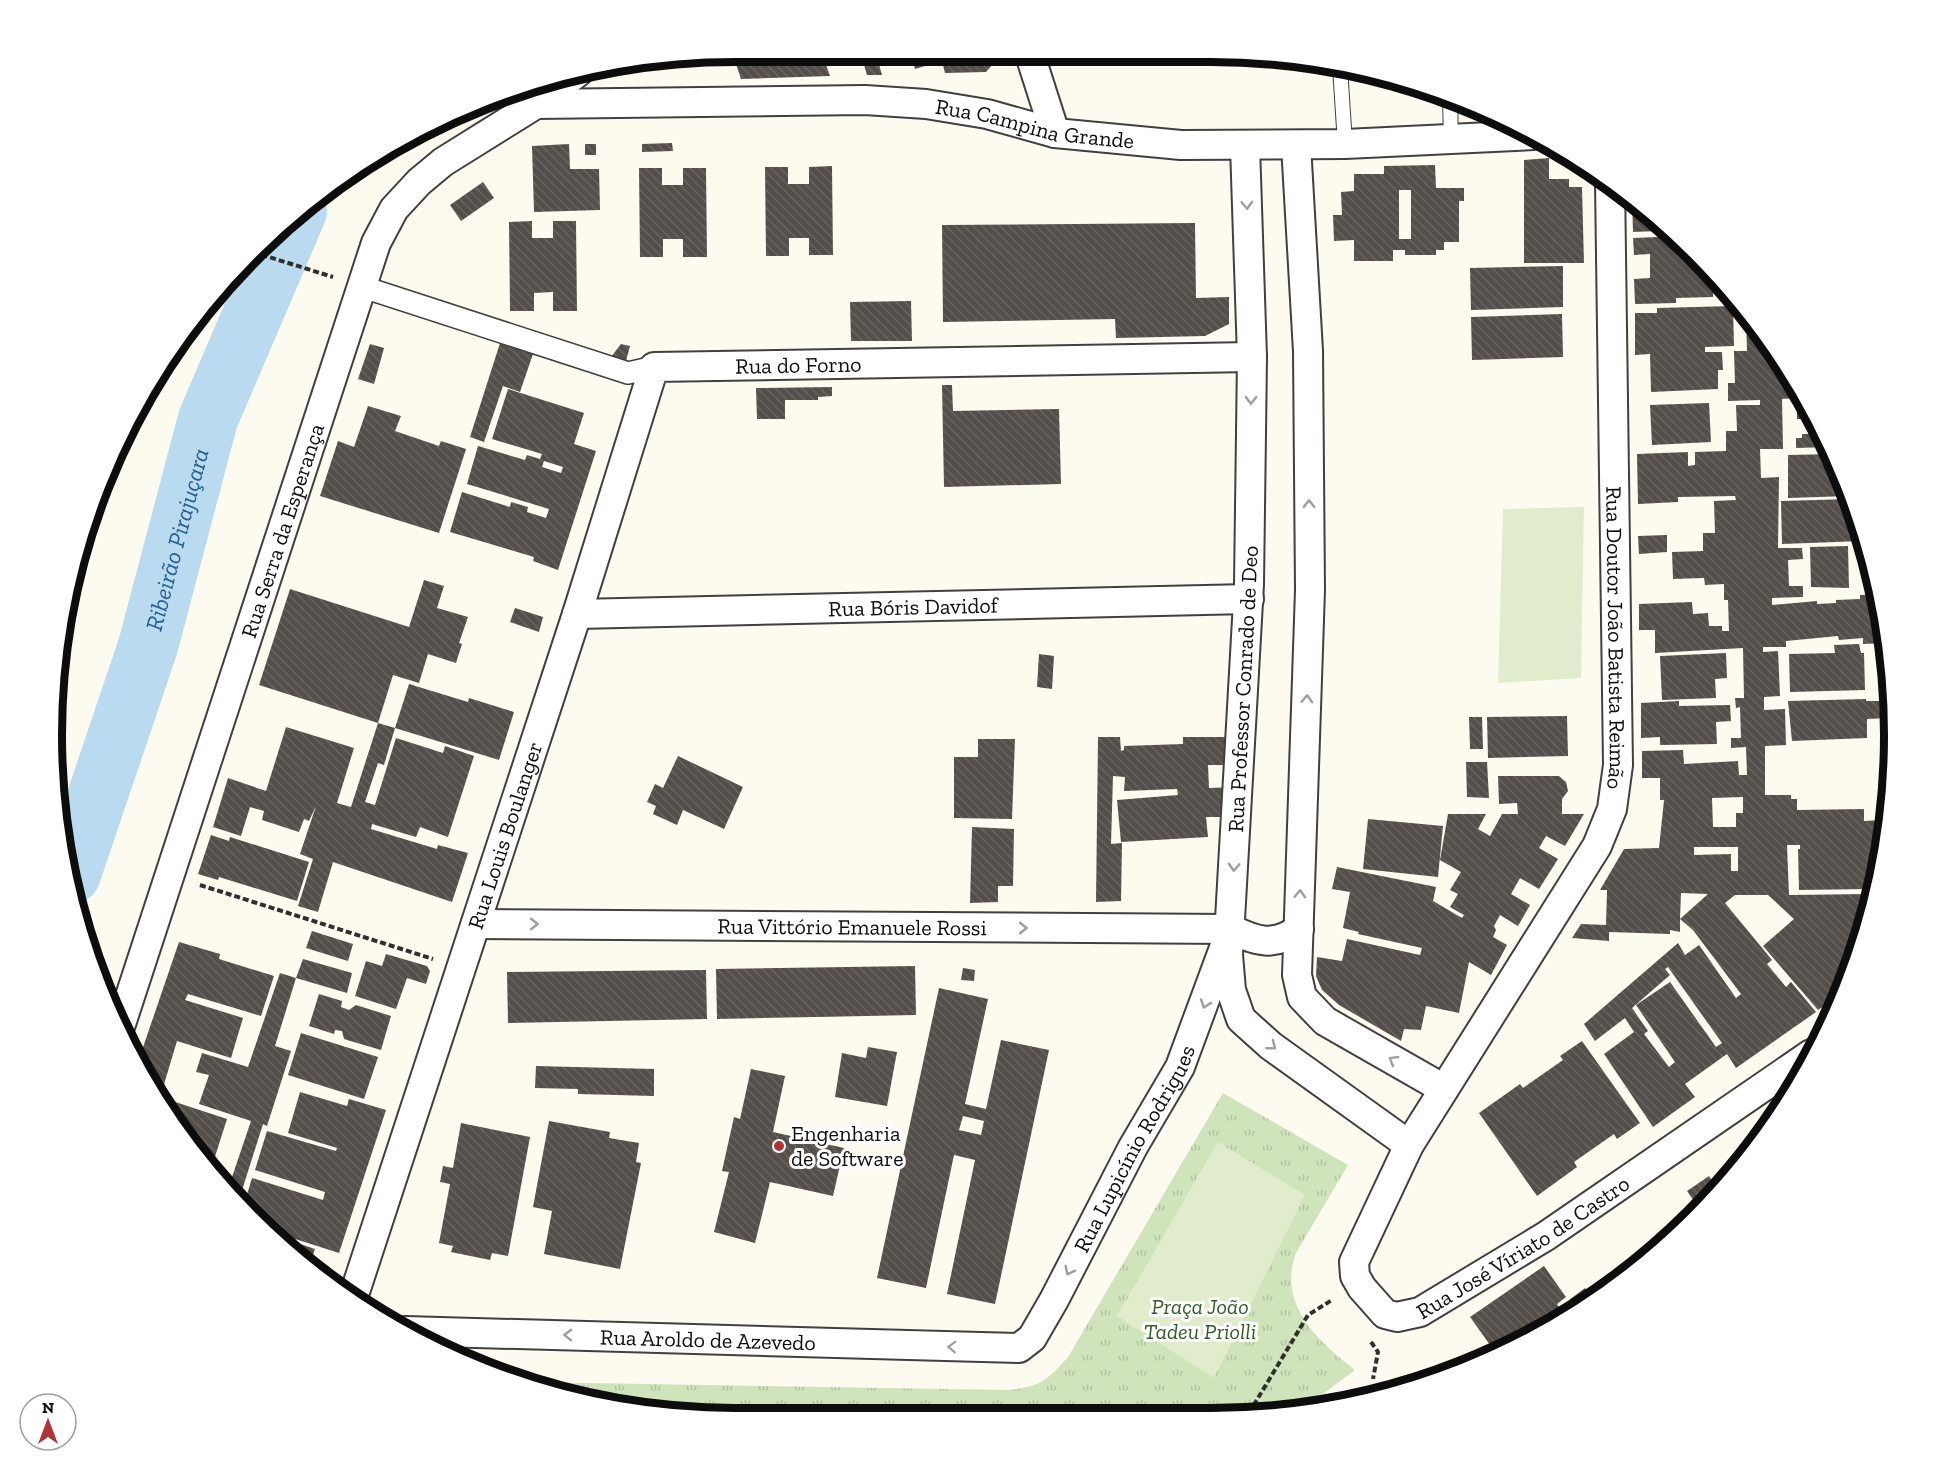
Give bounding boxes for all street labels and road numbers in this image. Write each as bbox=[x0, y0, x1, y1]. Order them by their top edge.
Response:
street label: Rua Campina Grande bbox=[933, 92, 1135, 154]
street label: Rua do Forno bbox=[735, 350, 862, 379]
street label: Rua Serra da Esperança bbox=[235, 420, 330, 641]
street label: Rua Doutor João Batista Reimão bbox=[1601, 486, 1632, 791]
street label: Rua Professor Conrado de Deo bbox=[1222, 545, 1264, 833]
street label: Rua Bóris Davidof bbox=[828, 591, 1000, 622]
street label: Rua Louis Boulanger bbox=[461, 738, 548, 933]
street label: Rua Vittório Emanuele Rossi bbox=[717, 912, 987, 941]
street label: Rua Lupicínio Rodrigues bbox=[1067, 1041, 1200, 1257]
street label: Rua José Víriato de Castro bbox=[1411, 1169, 1635, 1325]
street label: Rua Aroldo de Azevedo bbox=[600, 1323, 816, 1356]

